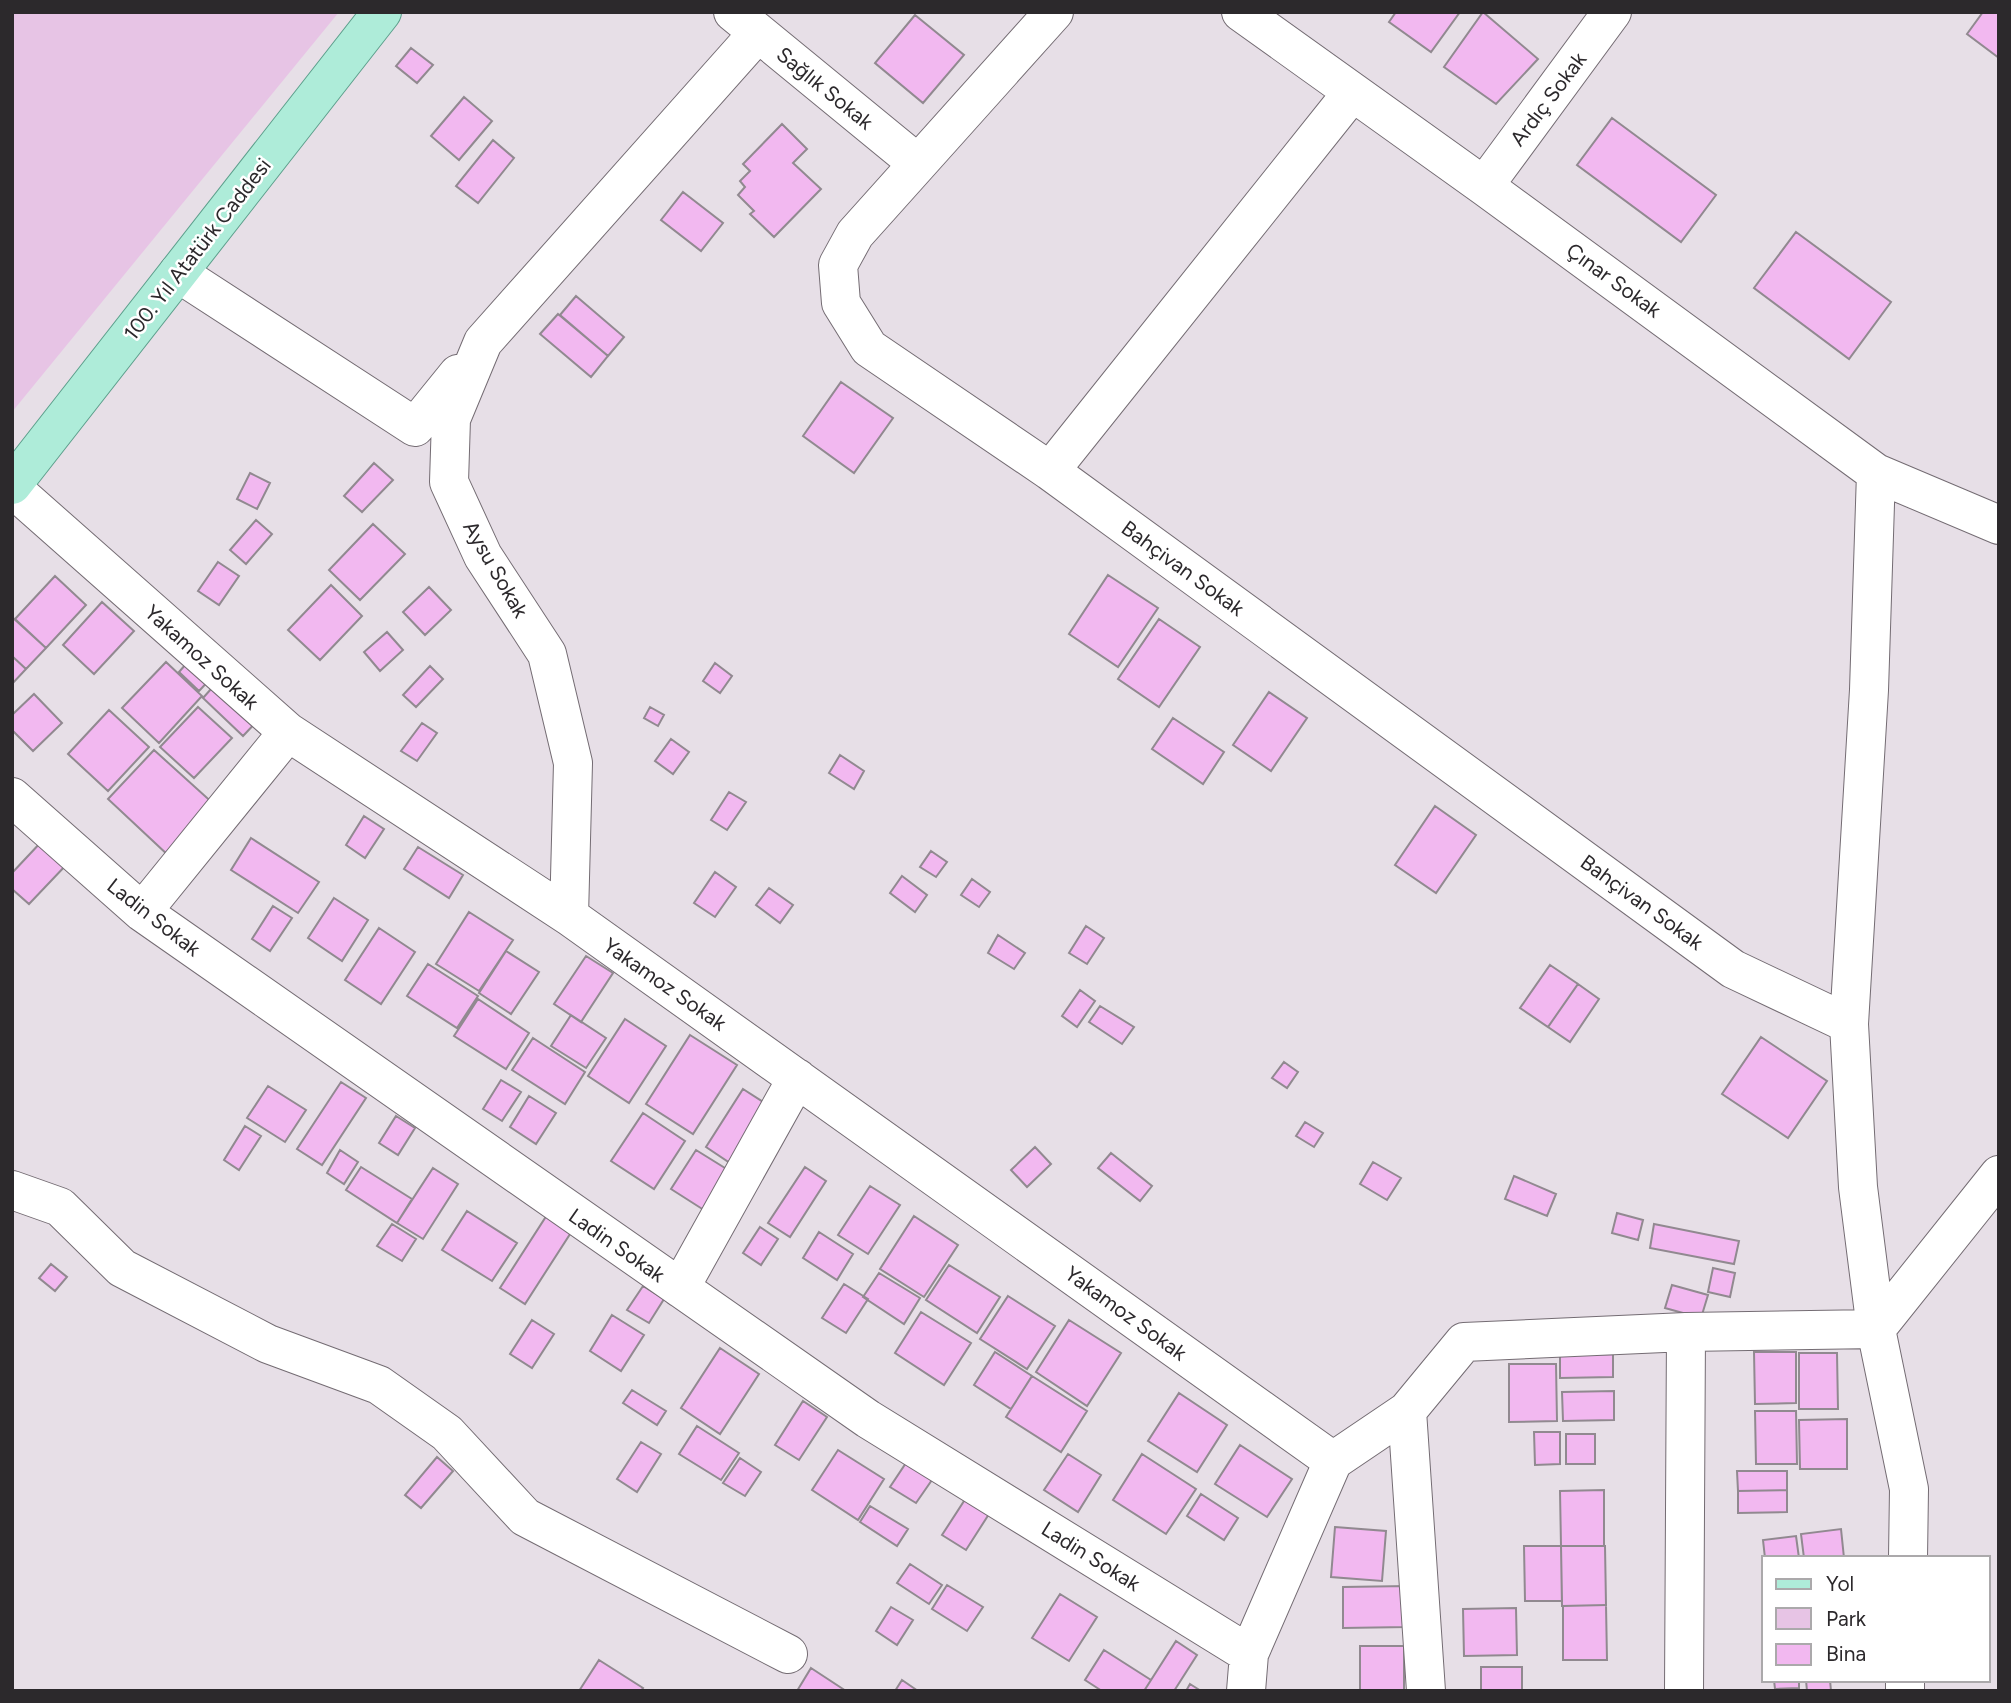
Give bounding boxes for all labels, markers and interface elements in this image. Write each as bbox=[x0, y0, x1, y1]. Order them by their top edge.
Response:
street label: Sağlık Sokak bbox=[772, 42, 879, 135]
street label: Ardıç Sokak bbox=[1505, 47, 1592, 151]
street label: 100. Yıl Atatürk Caddesi bbox=[118, 153, 276, 345]
street label: Çınar Sokak bbox=[1562, 237, 1667, 323]
street label: Bahçivan Sokak bbox=[1117, 515, 1250, 621]
street label: Aysu Sokak bbox=[458, 516, 534, 623]
street label: Yakamoz Sokak bbox=[140, 599, 265, 715]
street label: Bahçivan Sokak bbox=[1576, 849, 1709, 955]
street label: Ladin Sokak bbox=[102, 873, 206, 962]
street label: Yakamoz Sokak bbox=[599, 932, 732, 1036]
street label: Ladin Sokak bbox=[564, 1203, 671, 1288]
street label: Yakamoz Sokak bbox=[1060, 1260, 1192, 1366]
street label: Ladin Sokak bbox=[1037, 1516, 1146, 1597]
legend bbox=[1762, 1556, 1990, 1682]
text: Yol bbox=[1826, 1571, 1854, 1596]
text: Park bbox=[1826, 1606, 1867, 1631]
text: Bina bbox=[1826, 1641, 1866, 1666]

